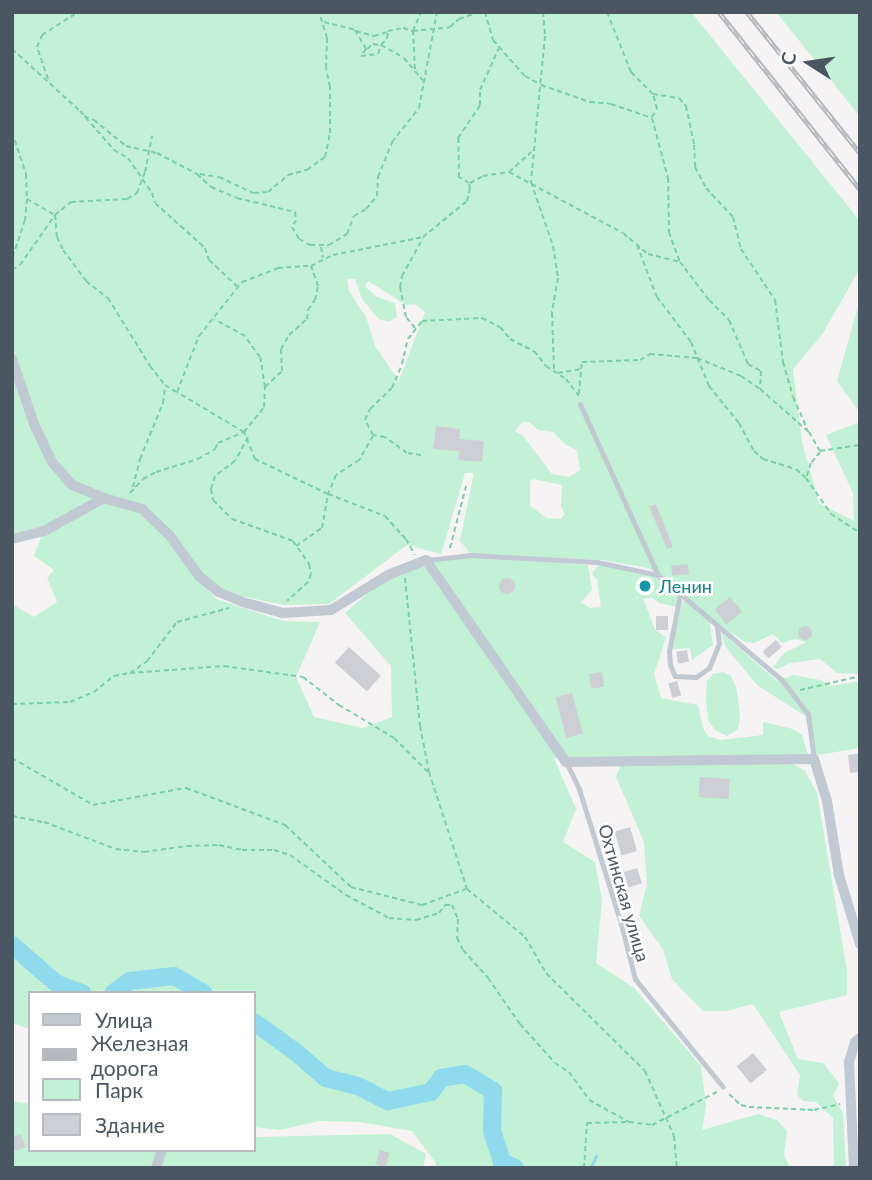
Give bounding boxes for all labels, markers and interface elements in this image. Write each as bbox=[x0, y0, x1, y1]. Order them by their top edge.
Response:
north arrow bbox=[774, 28, 844, 98]
text: С bbox=[775, 50, 801, 67]
place label: Ленин bbox=[659, 575, 712, 597]
marker: Ленин bbox=[637, 578, 653, 594]
street label: Охтинская улица bbox=[594, 822, 654, 964]
legend bbox=[28, 991, 256, 1152]
text: Улица bbox=[95, 1007, 153, 1032]
text: Железная дорога bbox=[91, 1030, 189, 1080]
text: Парк bbox=[95, 1077, 143, 1102]
text: Здание bbox=[95, 1112, 165, 1137]

